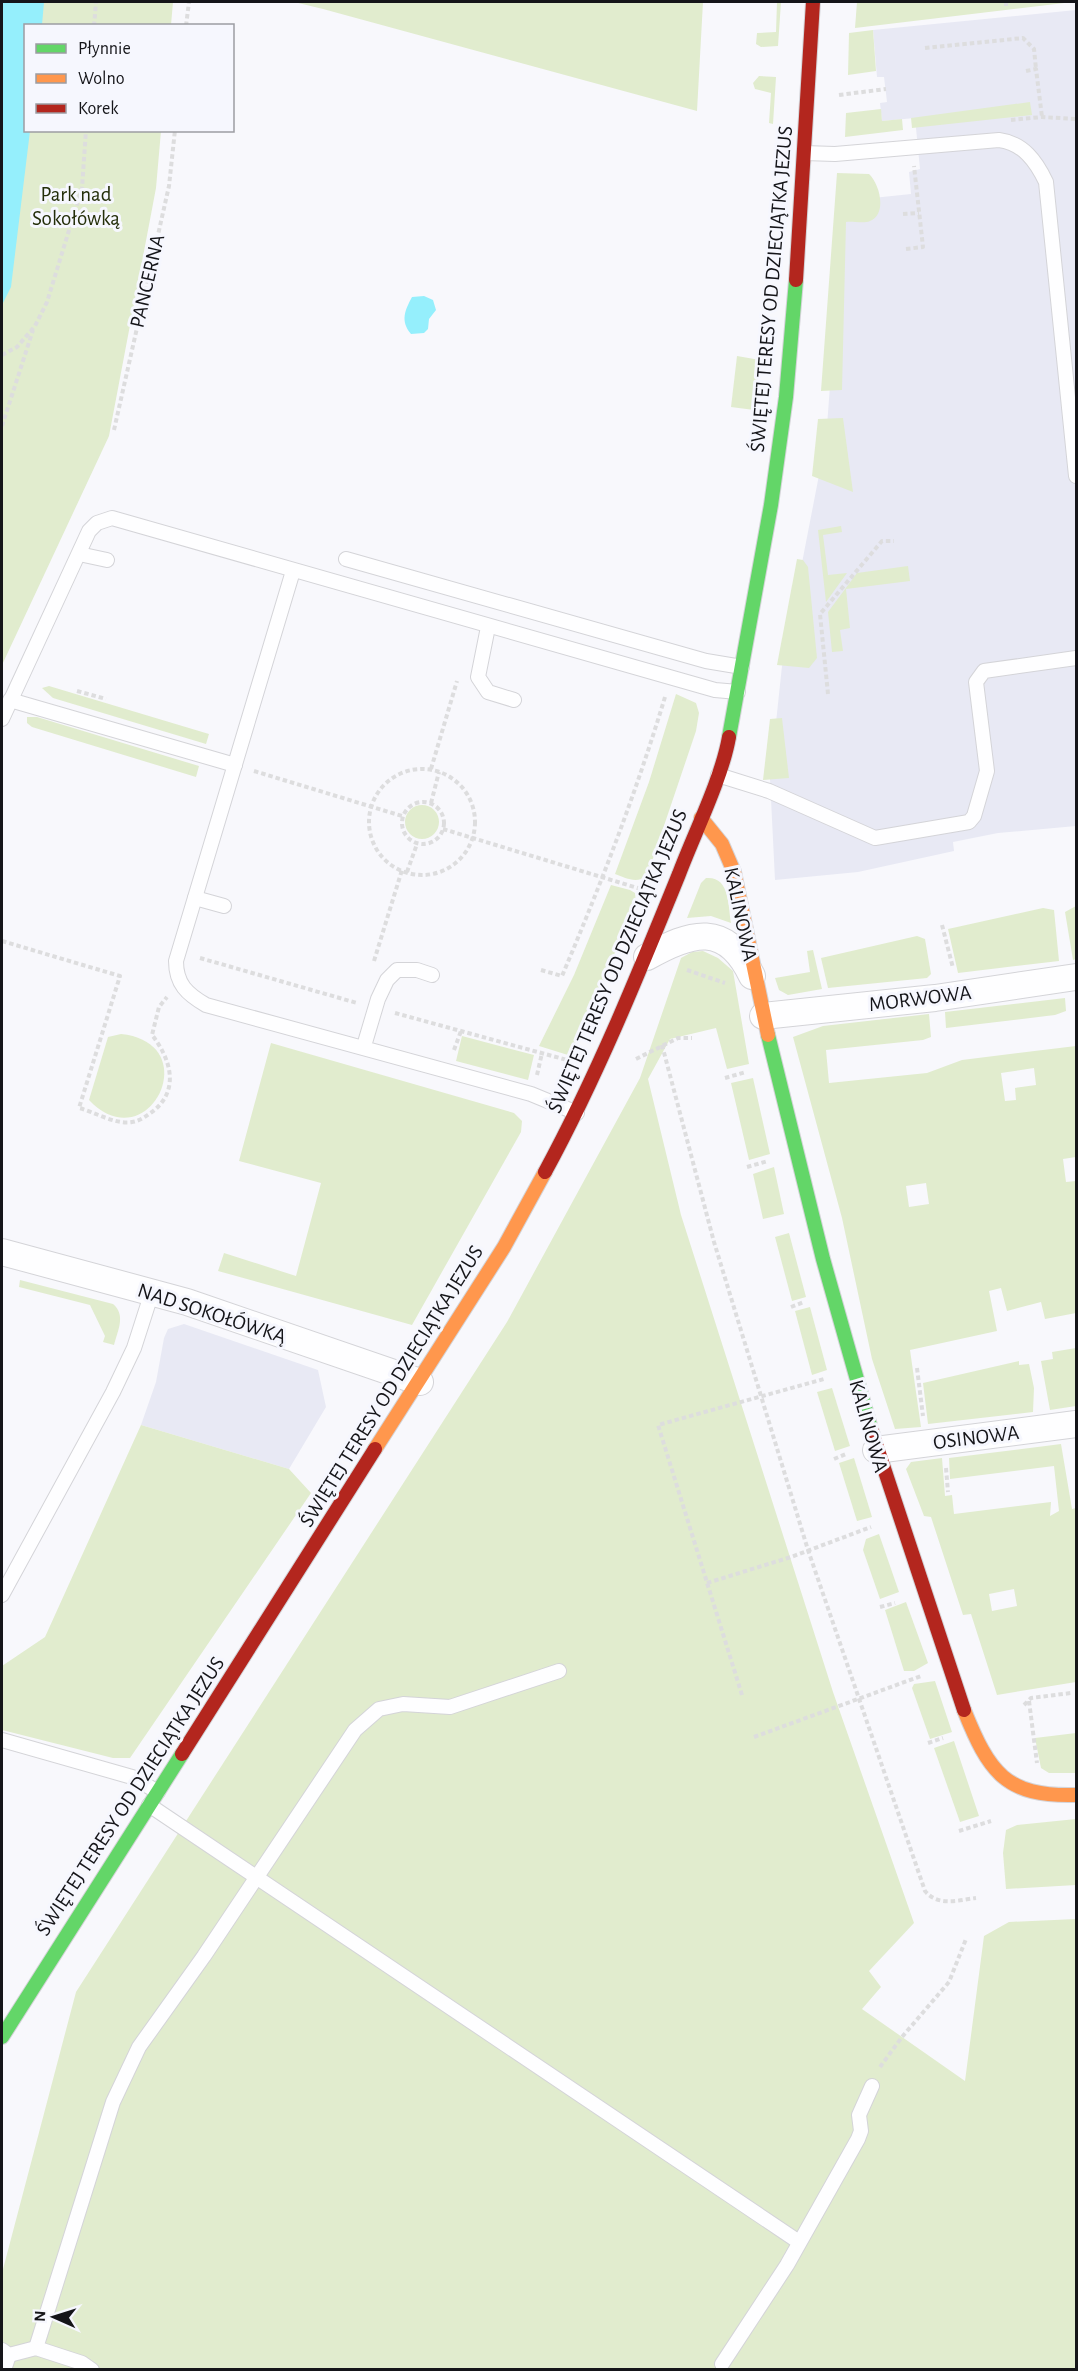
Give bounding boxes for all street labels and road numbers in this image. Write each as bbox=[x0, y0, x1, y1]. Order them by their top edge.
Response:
street label: ŚWIĘTEJ TERESY OD DZIECIĄTKA JEZUS bbox=[744, 125, 796, 453]
street label: PANCERNA bbox=[127, 232, 168, 330]
street label: ŚWIĘTEJ TERESY OD DZIECIĄTKA JEZUS bbox=[541, 805, 691, 1116]
street label: KALINOWA bbox=[720, 865, 761, 963]
street label: MORWOWA bbox=[868, 982, 972, 1015]
street label: ŚWIĘTEJ TERESY OD DZIECIĄTKA JEZUS bbox=[293, 1240, 487, 1531]
street label: NAD SOKOŁÓWKĄ bbox=[135, 1278, 289, 1347]
street label: KALINOWA bbox=[845, 1377, 892, 1475]
street label: OSINOWA bbox=[932, 1422, 1020, 1453]
street label: ŚWIĘTEJ TERESY OD DZIECIĄTKA JEZUS bbox=[30, 1651, 228, 1939]

